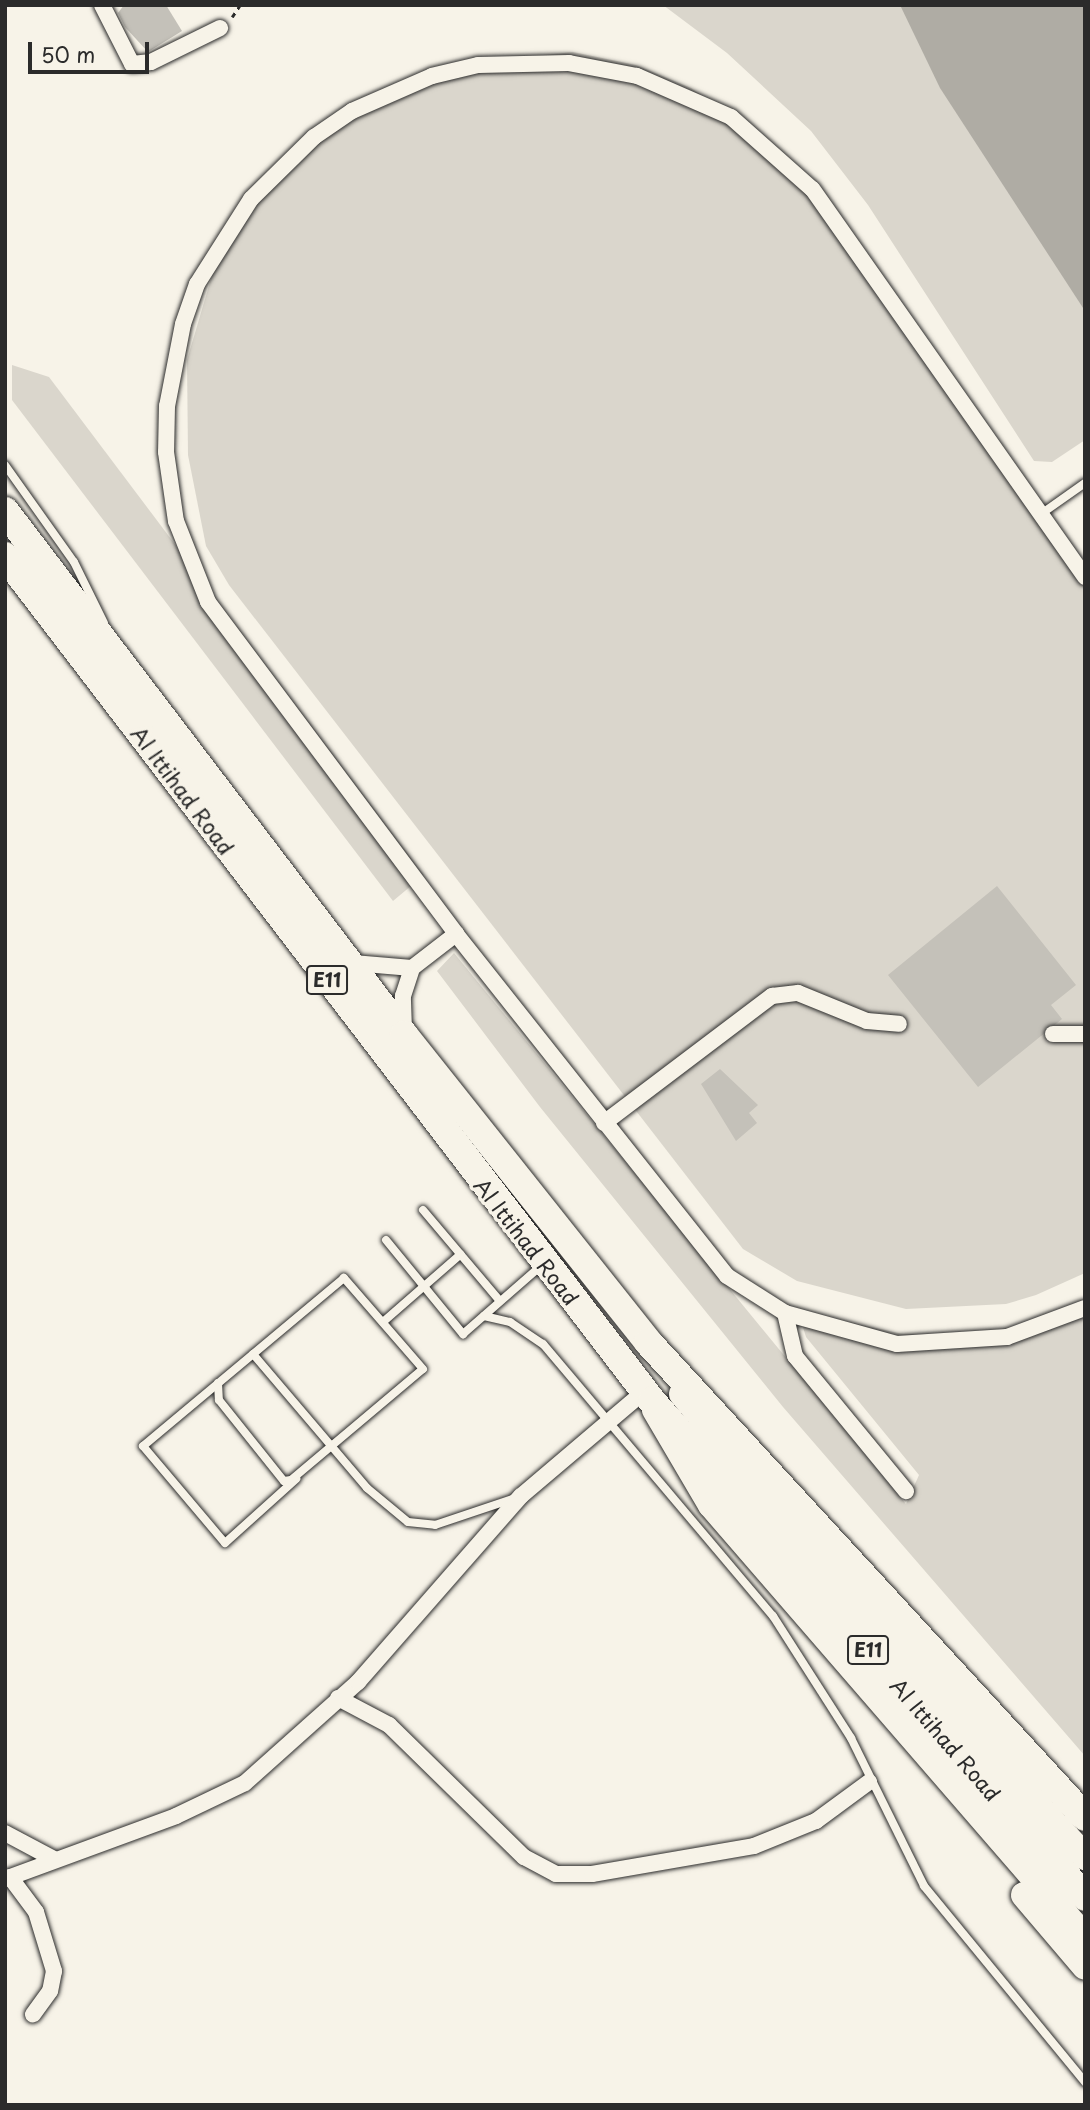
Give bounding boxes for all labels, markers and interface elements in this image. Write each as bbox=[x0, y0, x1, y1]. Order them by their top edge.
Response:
scale bar bbox=[32, 28, 152, 72]
text: 50 m bbox=[41, 38, 95, 70]
street label: Al Ittihad Road bbox=[127, 722, 239, 858]
road number: E11 bbox=[306, 964, 348, 996]
street label: Al Ittihad Road bbox=[470, 1173, 584, 1309]
road number: E11 bbox=[847, 1634, 889, 1666]
street label: Al Ittihad Road bbox=[887, 1673, 1005, 1805]

